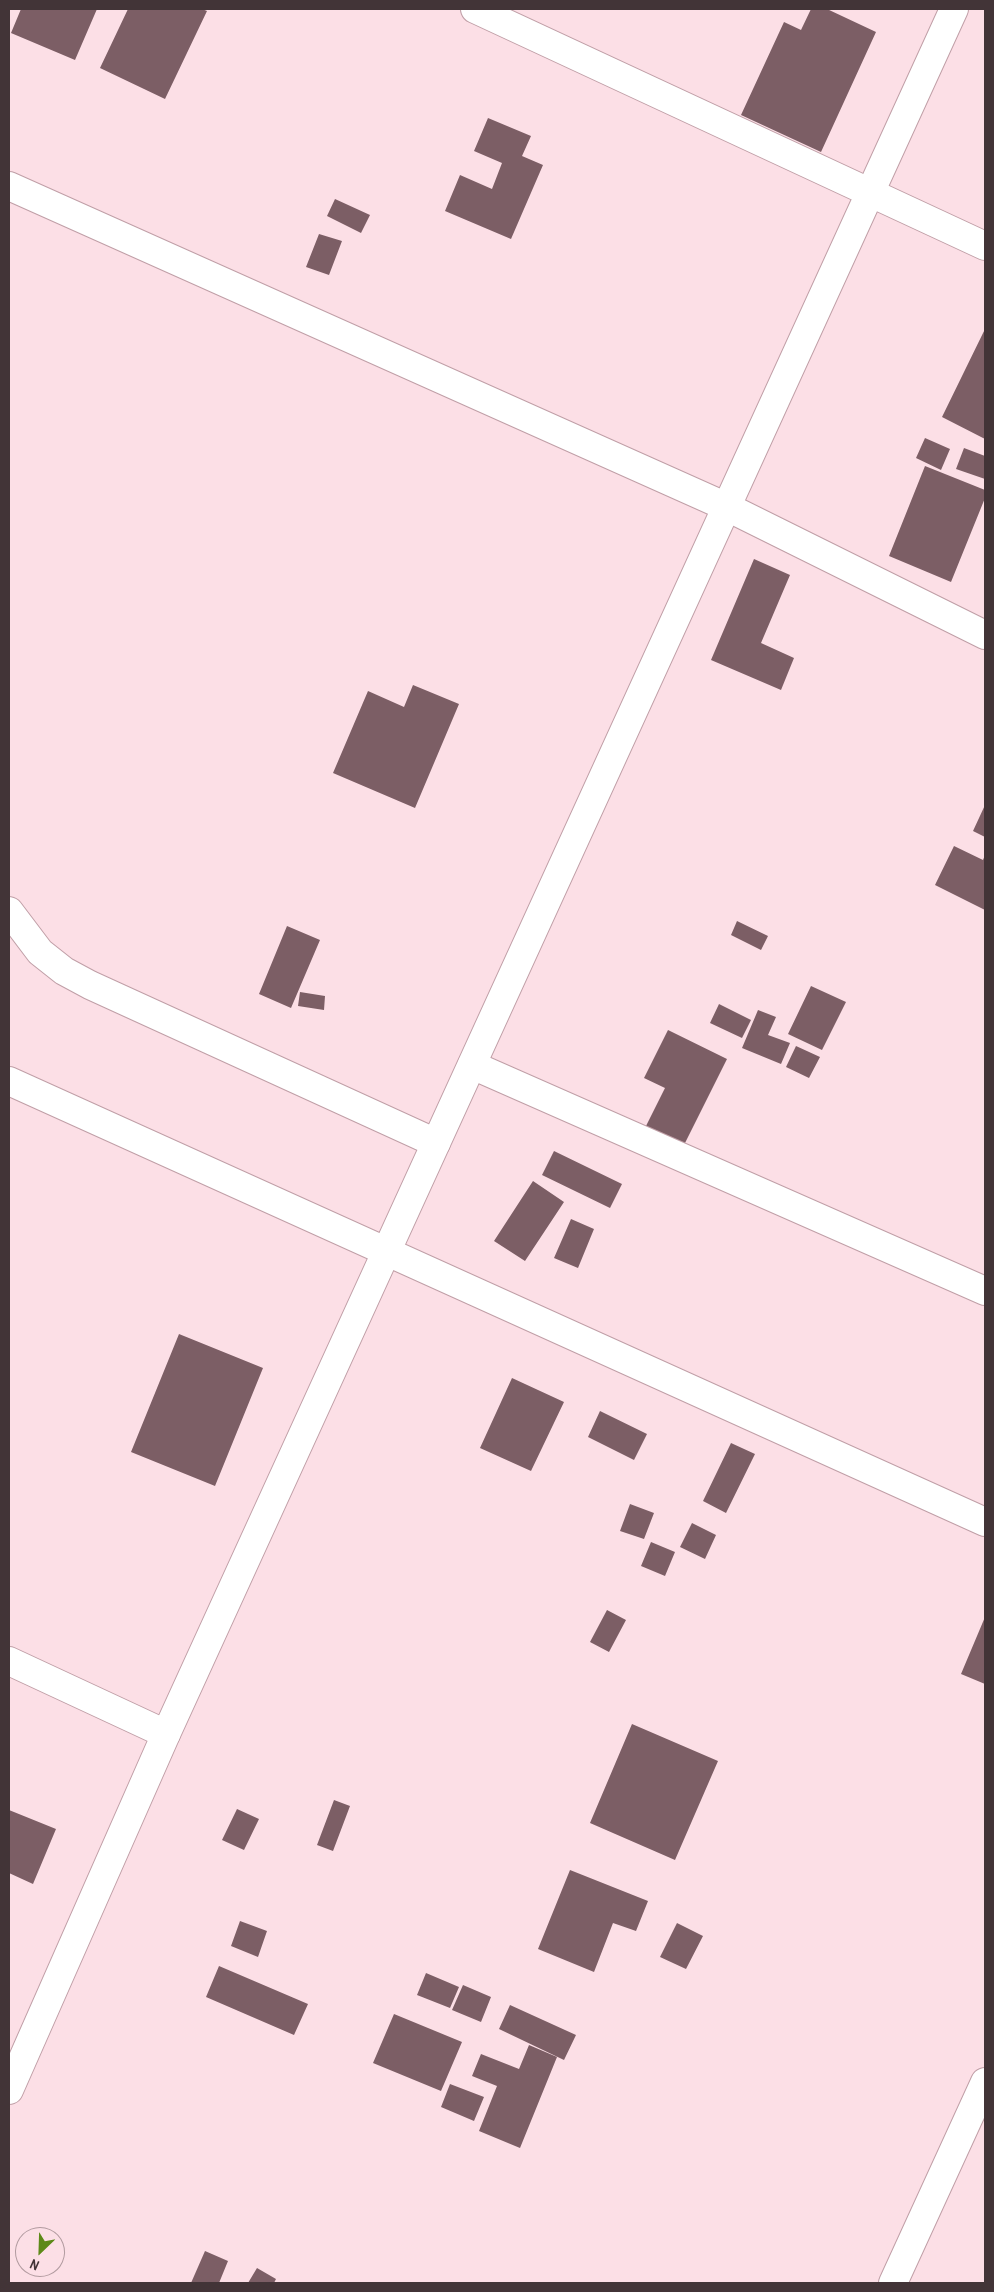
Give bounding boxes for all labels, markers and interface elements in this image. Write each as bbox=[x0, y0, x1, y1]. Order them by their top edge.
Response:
north arrow bbox=[15, 2227, 65, 2277]
text: N bbox=[27, 2255, 42, 2275]

